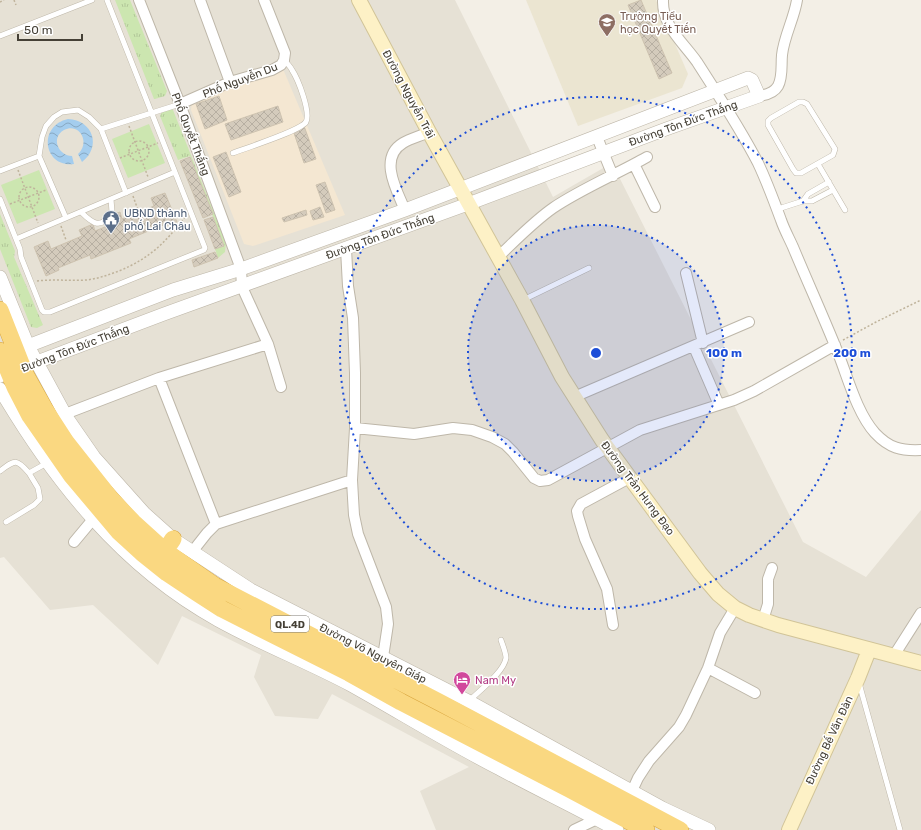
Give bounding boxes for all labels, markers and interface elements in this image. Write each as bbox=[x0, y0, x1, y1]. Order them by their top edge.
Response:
place label: Trường Tiểu học Quyết Tiến bbox=[620, 10, 696, 36]
school or university icon: Trường Tiểu học Quyết Tiến bbox=[597, 12, 617, 37]
scale bar bbox=[18, 16, 82, 42]
text: 50 m bbox=[24, 23, 52, 37]
street label: Đường Nguyễn Trãi bbox=[380, 48, 438, 141]
street label: Phố Nguyễn Du bbox=[200, 59, 279, 101]
street label: Phố Quyết Thắng bbox=[169, 90, 214, 177]
street label: Đường Tôn Đức Thắng bbox=[627, 97, 739, 149]
place label: UBND thành phố Lai Châu bbox=[124, 207, 191, 233]
public building icon: UBND thành phố Lai Châu bbox=[101, 209, 121, 234]
street label: Đường Tôn Đức Thắng bbox=[324, 210, 436, 262]
street label: Đường Tôn Đức Thắng bbox=[19, 321, 131, 375]
centre of rings bbox=[589, 346, 603, 360]
text: 100 m bbox=[706, 346, 742, 360]
text: 200 m bbox=[833, 346, 871, 360]
street label: Đường Trần Hưng Đạo bbox=[598, 438, 678, 538]
road number: QL.4D bbox=[271, 616, 309, 632]
street label: Đường Võ Nguyên Giáp bbox=[317, 621, 429, 686]
hotel icon: Nam My bbox=[452, 670, 472, 695]
place label: Nam My bbox=[475, 674, 516, 687]
street label: Đường Bế Văn Đàn bbox=[802, 693, 856, 787]

